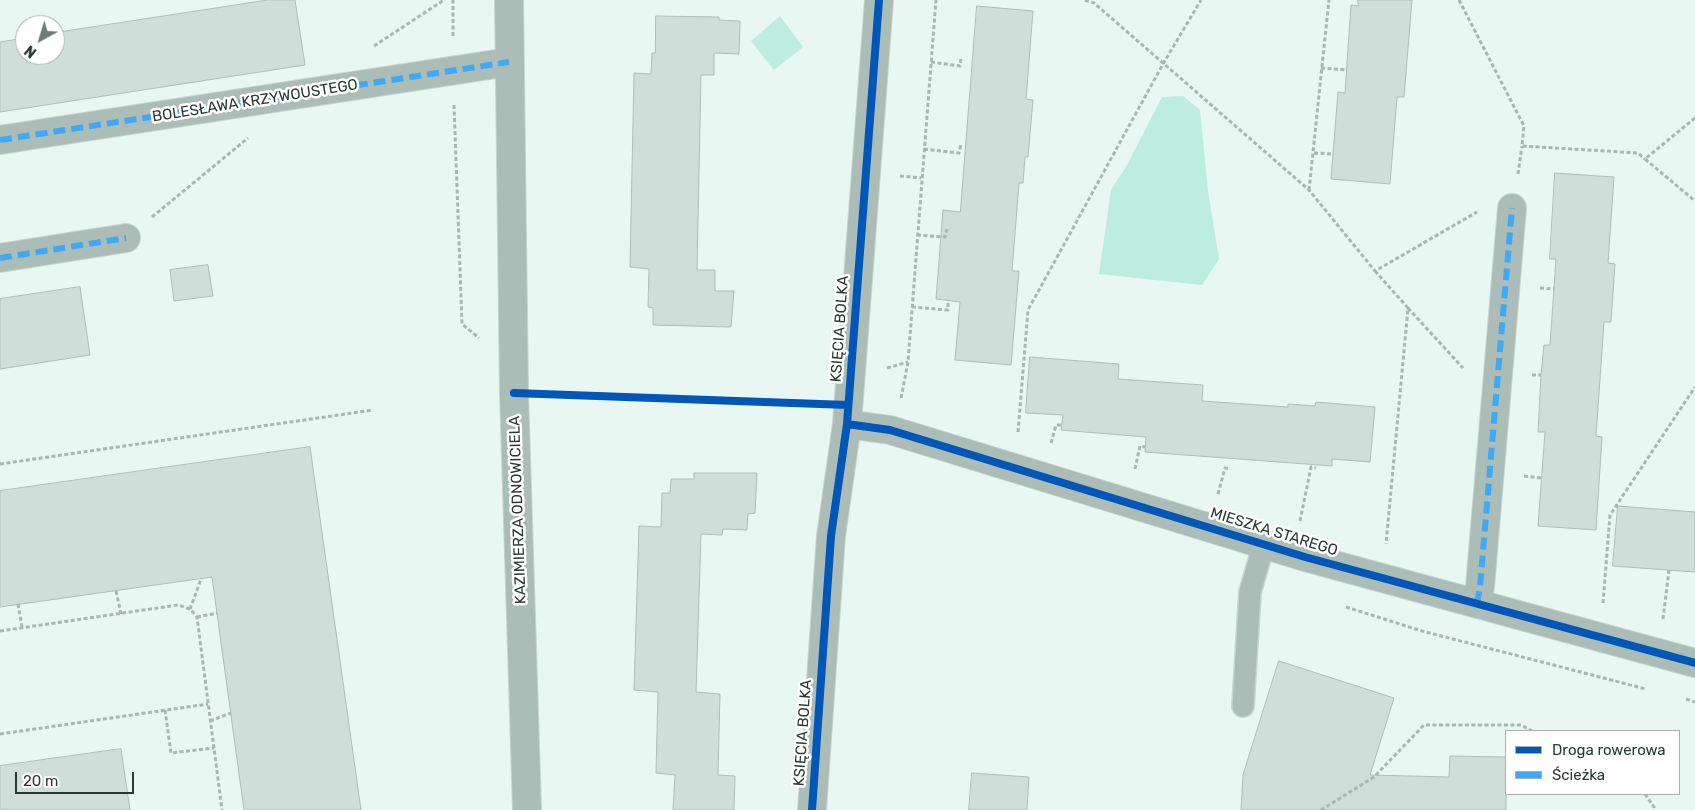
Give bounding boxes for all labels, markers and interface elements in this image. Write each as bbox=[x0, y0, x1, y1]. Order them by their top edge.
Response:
north arrow bbox=[15, 15, 65, 65]
text: N bbox=[22, 41, 40, 61]
street label: BOLESŁAWA KRZYWOUSTEGO bbox=[151, 76, 359, 126]
street label: KSIĘCIA BOLKA bbox=[827, 275, 853, 383]
street label: KAZIMIERZA ODNOWICIELA bbox=[506, 415, 530, 605]
street label: MIESZKA STAREGO bbox=[1208, 504, 1340, 560]
street label: KSIĘCIA BOLKA bbox=[790, 679, 816, 787]
legend bbox=[1505, 730, 1680, 795]
text: Droga rowerowa bbox=[1552, 741, 1666, 759]
scale bar bbox=[18, 762, 136, 794]
text: Ścieżka bbox=[1552, 766, 1605, 784]
text: 20 m bbox=[23, 772, 58, 790]

